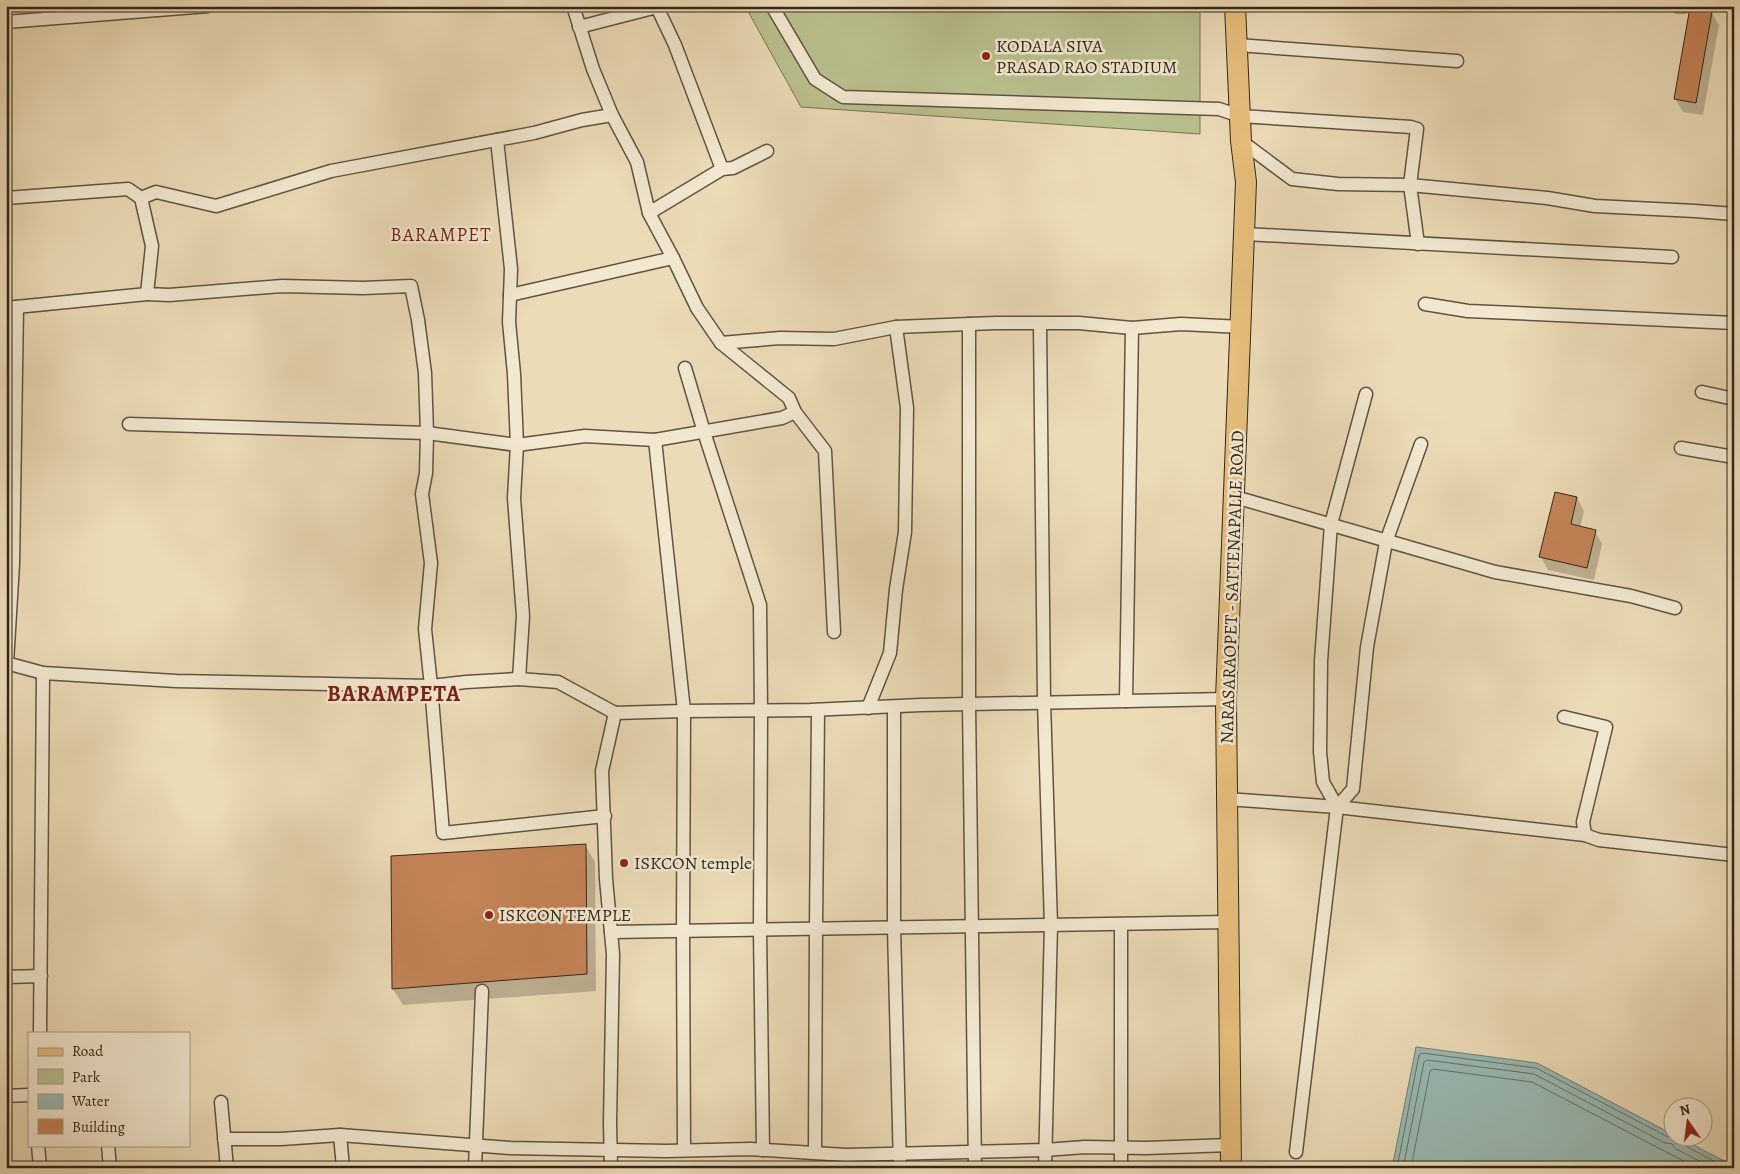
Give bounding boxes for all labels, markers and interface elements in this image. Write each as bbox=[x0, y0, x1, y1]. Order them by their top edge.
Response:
place label: KODALA SIVA PRASAD RAO STADIUM bbox=[996, 34, 1177, 79]
marker: KODALA SIVA PRASAD RAO STADIUM bbox=[980, 50, 992, 62]
district label: BARAMPET bbox=[390, 222, 492, 248]
street label: NARASARAOPET - SATTENAPALLE ROAD bbox=[1215, 430, 1249, 744]
district label: BARAMPETA bbox=[327, 679, 461, 709]
place label: ISKCON temple bbox=[634, 851, 752, 875]
marker: ISKCON temple bbox=[618, 857, 630, 869]
place label: ISKCON TEMPLE bbox=[499, 903, 631, 927]
marker: ISKCON TEMPLE bbox=[483, 909, 495, 921]
legend bbox=[28, 1032, 190, 1146]
text: Road bbox=[72, 1041, 104, 1061]
text: Park bbox=[72, 1067, 101, 1087]
text: Water bbox=[71, 1091, 109, 1111]
north arrow bbox=[1662, 1096, 1712, 1146]
text: N bbox=[1678, 1099, 1692, 1120]
text: Building bbox=[72, 1117, 125, 1137]

